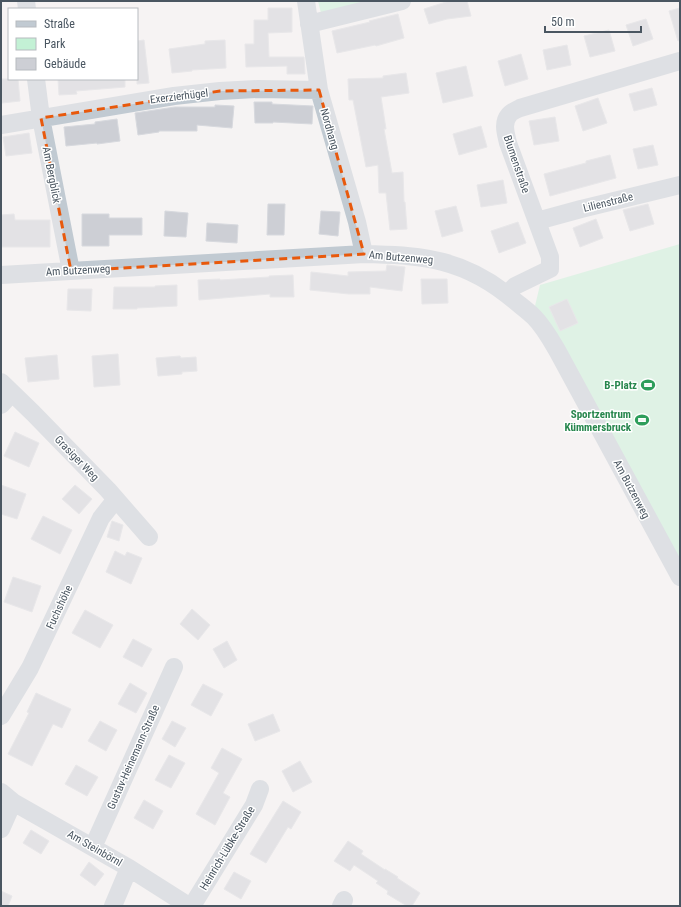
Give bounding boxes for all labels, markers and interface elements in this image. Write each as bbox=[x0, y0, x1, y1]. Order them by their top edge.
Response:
legend bbox=[8, 8, 138, 80]
scale bar bbox=[545, 8, 641, 34]
text: 50 m bbox=[551, 15, 575, 29]
text: Straße bbox=[44, 17, 75, 31]
text: Park bbox=[44, 37, 66, 51]
text: Gebäude bbox=[44, 57, 86, 71]
street label: Exerzierhügel bbox=[149, 86, 209, 107]
street label: Nordhang bbox=[317, 107, 342, 151]
street label: Blumenstraße bbox=[501, 134, 532, 195]
street label: Am Bergblick bbox=[40, 146, 63, 205]
street label: Lilienstraße bbox=[582, 190, 634, 215]
street label: Am Butzenweg bbox=[368, 248, 434, 267]
street label: Am Butzenweg bbox=[45, 262, 111, 279]
sports icon: B-Platz bbox=[640, 377, 656, 393]
place label: B-Platz bbox=[604, 379, 637, 392]
place label: Sportzentrum Kümmersbruck bbox=[565, 408, 632, 434]
sports icon: Sportzentrum Kümmersbruck bbox=[634, 412, 650, 428]
street label: Grasiger Weg bbox=[52, 433, 101, 484]
street label: Am Butzenweg bbox=[611, 458, 652, 521]
street label: Fuchshöhe bbox=[44, 583, 75, 631]
street label: Gustav-Heinemann-Straße bbox=[105, 703, 162, 811]
street label: Heinrich-Lübke-Straße bbox=[197, 804, 258, 893]
street label: Am Steinbörnl bbox=[65, 827, 125, 869]

